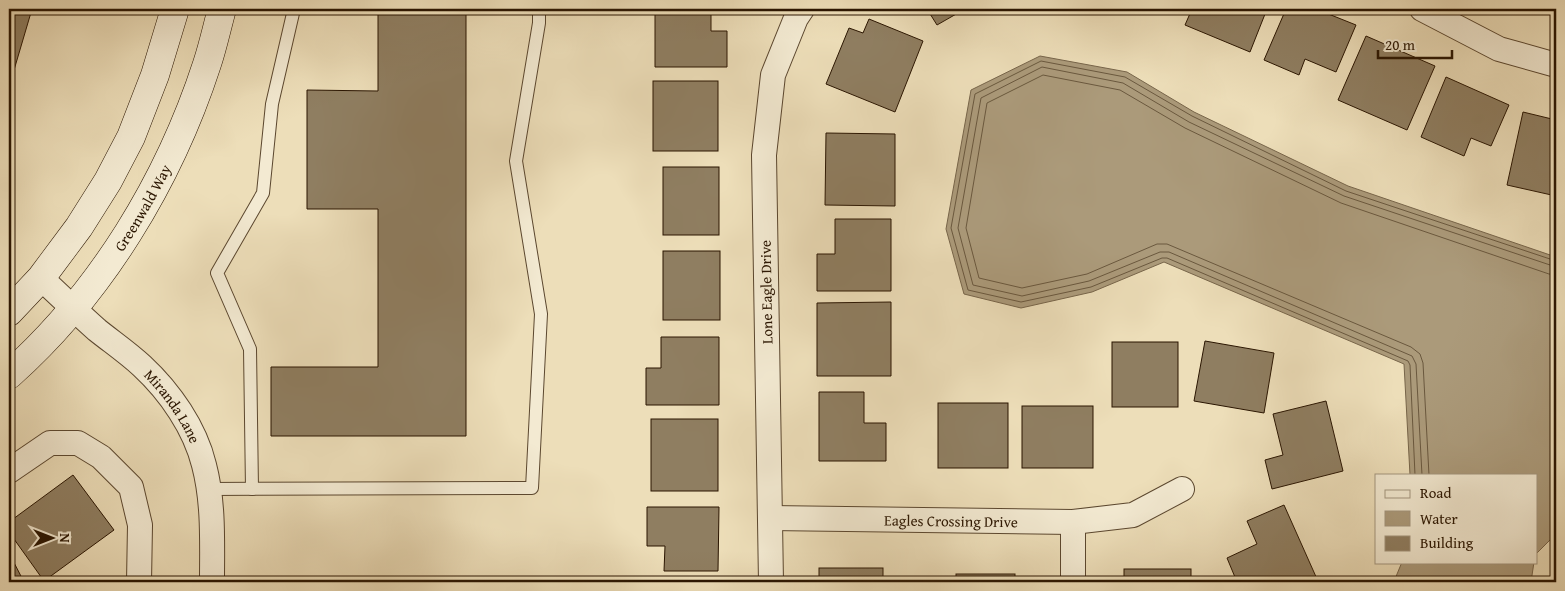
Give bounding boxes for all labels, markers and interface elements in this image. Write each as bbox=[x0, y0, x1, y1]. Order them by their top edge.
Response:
scale bar bbox=[1378, 28, 1451, 60]
text: 20 m bbox=[1385, 34, 1416, 55]
street label: Greenwald Way bbox=[109, 160, 176, 255]
street label: Lone Eagle Drive bbox=[755, 240, 777, 344]
street label: Miranda Lane bbox=[140, 364, 206, 446]
legend bbox=[1375, 474, 1538, 564]
text: Road bbox=[1420, 482, 1451, 503]
text: Water bbox=[1420, 508, 1458, 529]
street label: Eagles Crossing Drive bbox=[884, 509, 1018, 532]
north arrow bbox=[28, 514, 78, 564]
text: Building bbox=[1420, 532, 1474, 553]
text: N bbox=[55, 533, 75, 543]

